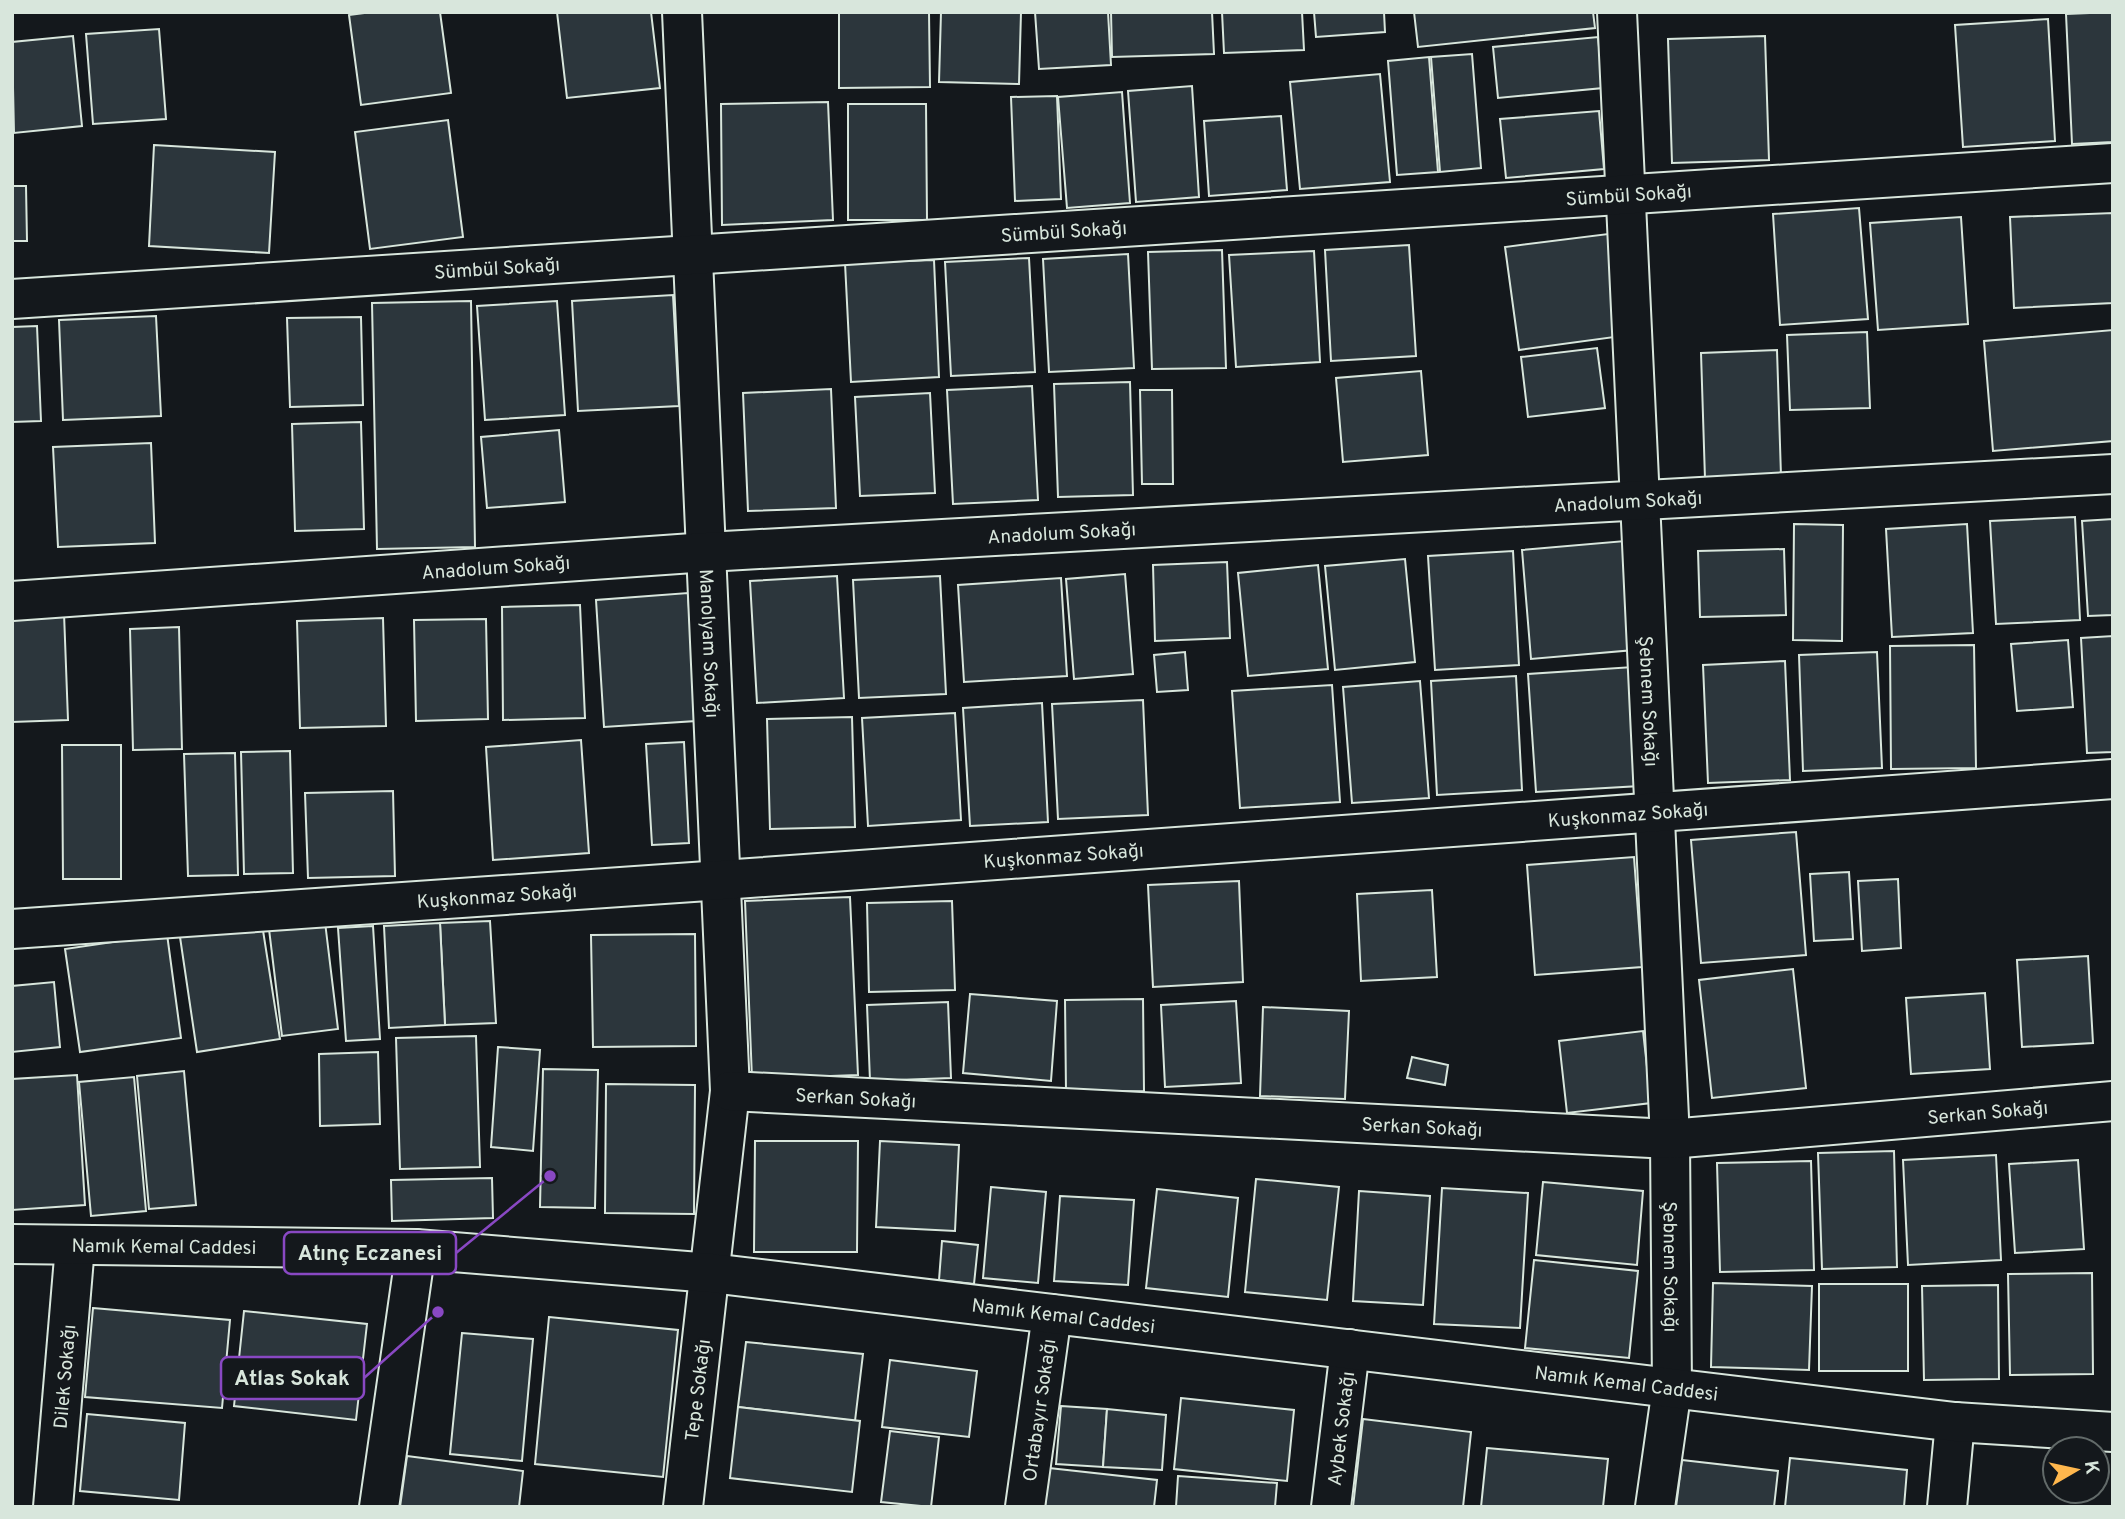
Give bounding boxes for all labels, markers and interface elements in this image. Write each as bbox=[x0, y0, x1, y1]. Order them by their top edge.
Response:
street label: Sümbül Sokağı bbox=[1565, 180, 1693, 212]
street label: Sümbül Sokağı bbox=[1000, 217, 1128, 249]
street label: Sümbül Sokağı bbox=[433, 254, 561, 286]
street label: Anadolum Sokağı bbox=[1553, 487, 1703, 519]
street label: Anadolum Sokağı bbox=[987, 518, 1137, 550]
street label: Anadolum Sokağı bbox=[421, 552, 571, 586]
street label: Manolyam Sokağı bbox=[693, 568, 723, 719]
street label: Şebnem Sokağı bbox=[1632, 635, 1662, 767]
street label: Kuşkonmaz Sokağı bbox=[1547, 798, 1709, 834]
street label: Kuşkonmaz Sokağı bbox=[983, 839, 1145, 875]
street label: Kuşkonmaz Sokağı bbox=[416, 880, 578, 915]
street label: Serkan Sokağı bbox=[795, 1084, 917, 1114]
street label: Serkan Sokağı bbox=[1926, 1097, 2049, 1131]
street label: Serkan Sokağı bbox=[1361, 1113, 1483, 1143]
street label: Şebnem Sokağı bbox=[1657, 1201, 1682, 1332]
callout: Atınç Eczanesi bbox=[284, 1232, 456, 1274]
street label: Namık Kemal Caddesi bbox=[71, 1235, 256, 1261]
text: Atınç Eczanesi bbox=[298, 1241, 442, 1268]
street label: Namık Kemal Caddesi bbox=[970, 1294, 1156, 1340]
street label: Dilek Sokağı bbox=[50, 1323, 82, 1430]
street label: Ortabayır Sokağı bbox=[1019, 1337, 1062, 1483]
street label: Tepe Sokağı bbox=[681, 1338, 717, 1443]
callout: Atlas Sokak bbox=[221, 1357, 364, 1399]
street label: Namık Kemal Caddesi bbox=[1533, 1362, 1719, 1408]
text: Atlas Sokak bbox=[234, 1366, 350, 1393]
street label: Aybek Sokağı bbox=[1324, 1370, 1361, 1487]
north arrow bbox=[2041, 1435, 2111, 1505]
text: K bbox=[2078, 1459, 2104, 1476]

